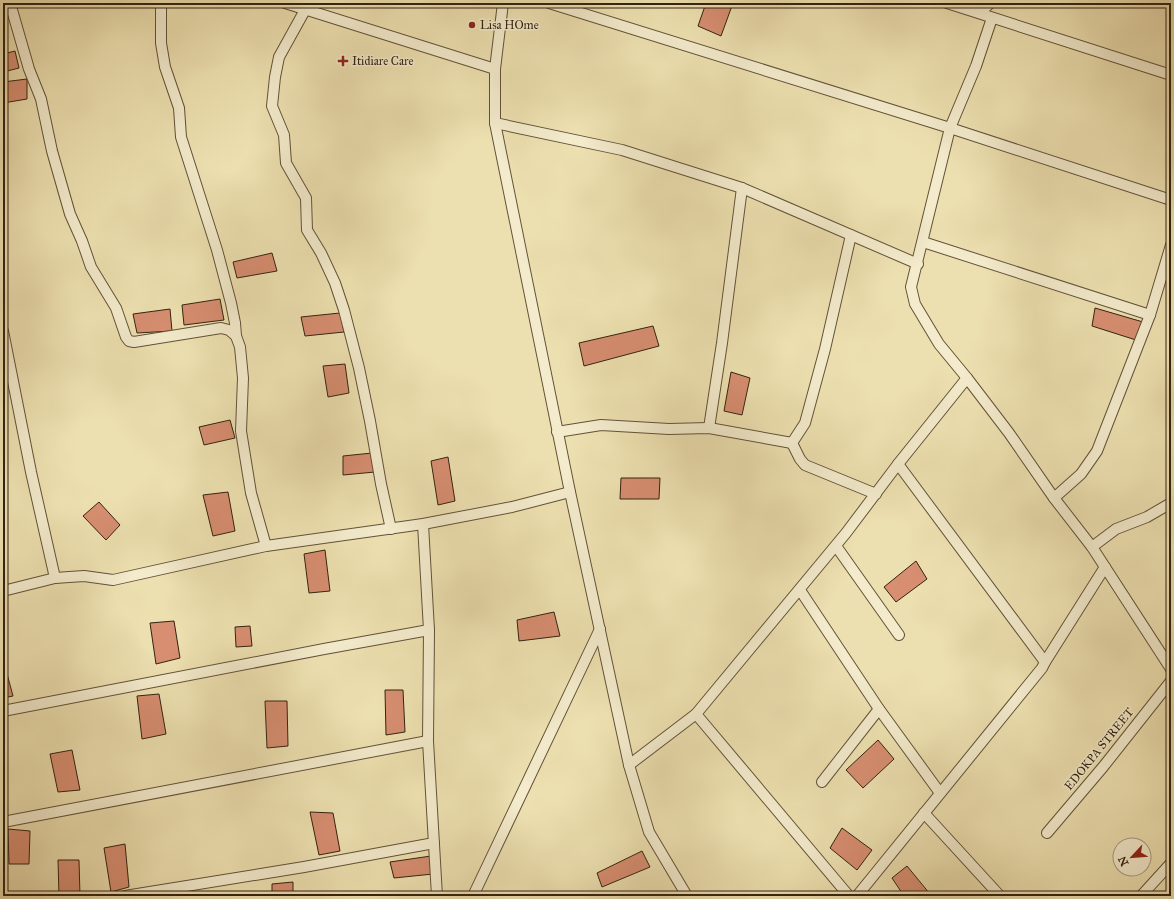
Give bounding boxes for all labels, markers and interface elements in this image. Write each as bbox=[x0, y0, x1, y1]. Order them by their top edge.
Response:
place label: Lisa HOme bbox=[480, 18, 539, 32]
marker: Lisa HOme bbox=[467, 20, 477, 30]
place label: Itidiare Care bbox=[352, 54, 413, 68]
marker: Itidiare Care bbox=[337, 55, 349, 67]
street label: EDOKPA STREET bbox=[1062, 705, 1136, 793]
north arrow bbox=[1112, 837, 1152, 877]
text: N bbox=[1115, 854, 1131, 868]

